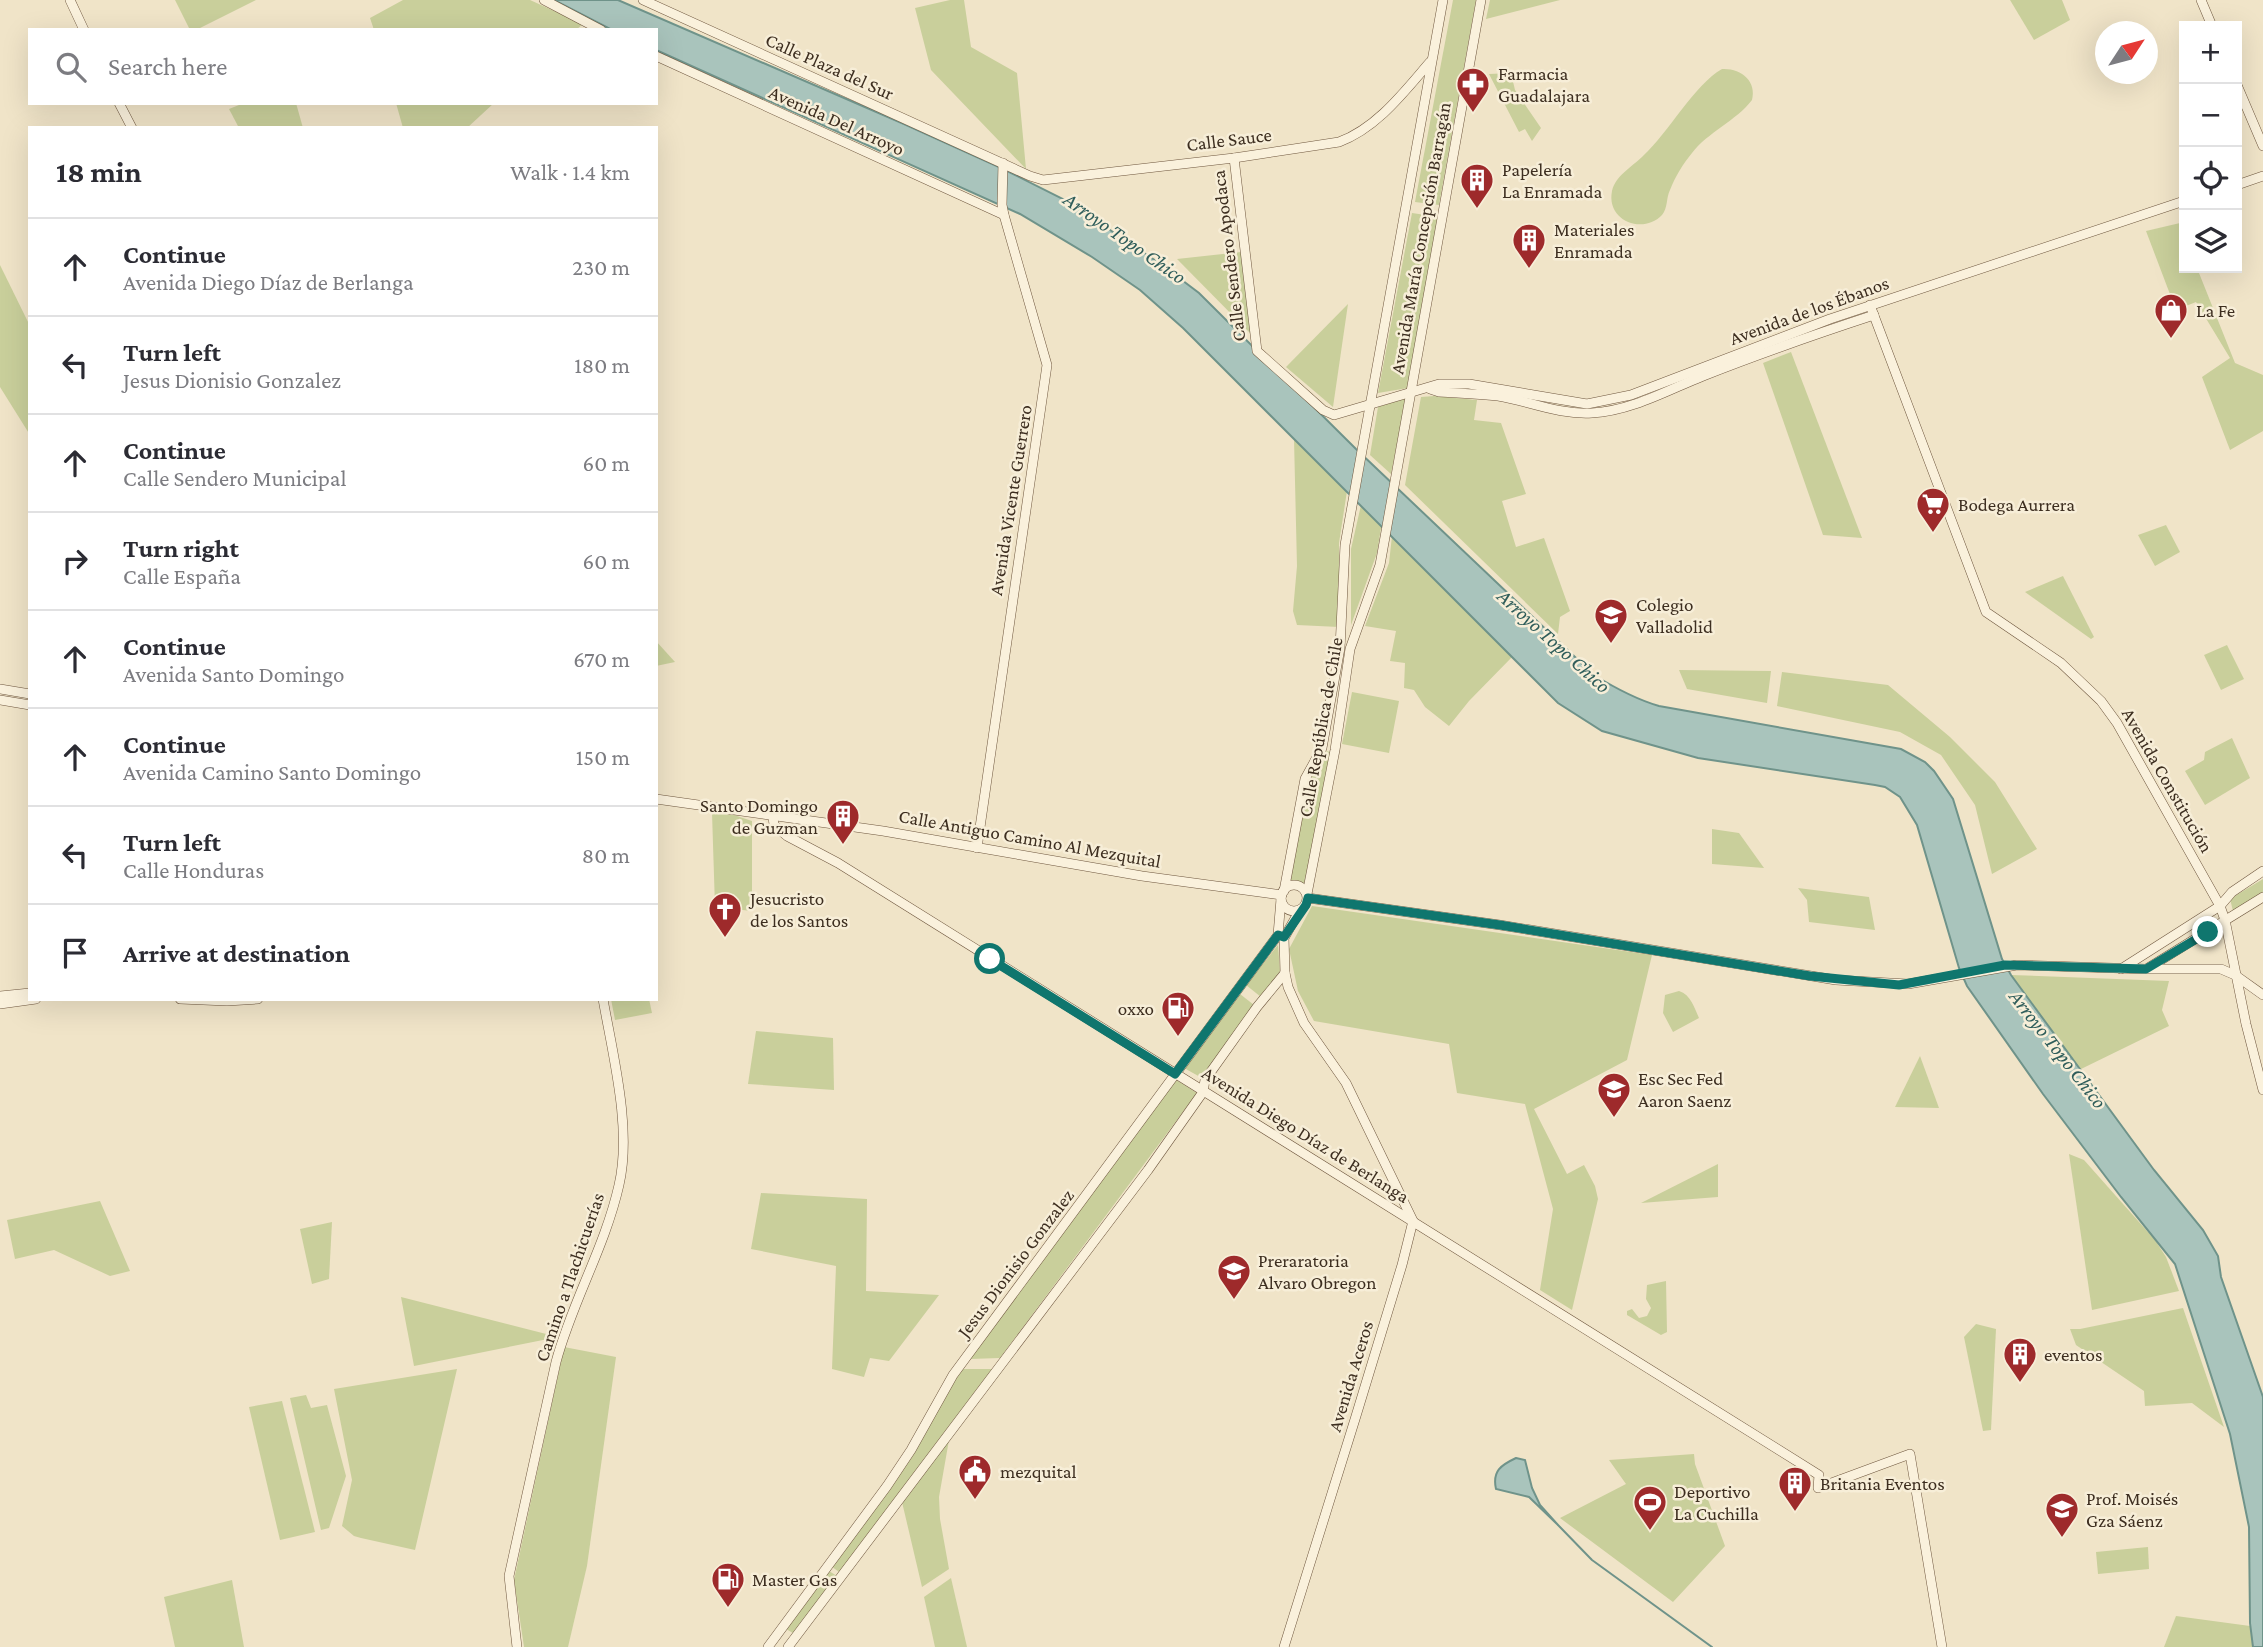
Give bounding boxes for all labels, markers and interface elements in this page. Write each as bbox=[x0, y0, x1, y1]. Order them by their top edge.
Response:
north arrow bbox=[2095, 21, 2158, 84]
map controls bbox=[2179, 21, 2242, 273]
button: + bbox=[2179, 21, 2242, 84]
search box bbox=[28, 28, 658, 105]
street label: Calle Plaza del Sur bbox=[762, 29, 897, 104]
icon: search bbox=[52, 48, 90, 86]
text: Search here bbox=[108, 52, 227, 81]
place label: Farmacia Guadalajara bbox=[1498, 63, 1590, 107]
pharmacy icon: Farmacia Guadalajara bbox=[1454, 65, 1492, 114]
street label: Avenida Del Arroyo bbox=[766, 81, 908, 160]
button: − bbox=[2179, 84, 2242, 147]
street label: Avenida María Concepción Barragán bbox=[1386, 101, 1455, 376]
street label: Calle Sauce bbox=[1185, 124, 1273, 155]
button: locate bbox=[2179, 147, 2242, 210]
text: 18 min bbox=[56, 155, 142, 188]
text: Walk · 1.4 km bbox=[510, 159, 630, 185]
place label: Papelería La Enramada bbox=[1502, 159, 1603, 202]
building icon: Papelería La Enramada bbox=[1458, 161, 1496, 210]
street label: Calle Sendero Apodaca bbox=[1208, 169, 1249, 343]
water label: Arroyo Topo Chico bbox=[1058, 186, 1191, 289]
button: layers bbox=[2179, 210, 2242, 273]
place label: Materiales Enramada bbox=[1554, 219, 1634, 262]
building icon: Materiales Enramada bbox=[1510, 221, 1548, 270]
text: Continue bbox=[123, 240, 226, 269]
icon: ahead bbox=[56, 248, 94, 286]
text: 230 m bbox=[572, 254, 630, 280]
text: Avenida Diego Díaz de Berlanga bbox=[123, 269, 414, 295]
street label: Avenida de los Ébanos bbox=[1727, 272, 1892, 349]
shop icon: La Fe bbox=[2152, 291, 2190, 340]
place label: La Fe bbox=[2196, 300, 2235, 321]
text: Turn left bbox=[123, 338, 221, 367]
icon: left bbox=[56, 346, 94, 384]
text: 180 m bbox=[574, 352, 630, 378]
text: Jesus Dionisio Gonzalez bbox=[123, 367, 341, 393]
street label: Avenida Vicente Guerrero bbox=[985, 403, 1036, 597]
text: Continue bbox=[123, 436, 226, 465]
icon: ahead bbox=[56, 444, 94, 482]
text: 60 m bbox=[583, 450, 630, 476]
text: Calle Sendero Municipal bbox=[123, 465, 346, 491]
supermarket icon: Bodega Aurrera bbox=[1914, 485, 1952, 534]
place label: Bodega Aurrera bbox=[1958, 494, 2075, 515]
text: Turn right bbox=[123, 534, 239, 563]
icon: right bbox=[56, 542, 94, 580]
text: 60 m bbox=[583, 548, 630, 574]
text: Calle España bbox=[123, 563, 241, 589]
water label: Arroyo Topo Chico bbox=[1492, 583, 1615, 698]
place label: Colegio Valladolid bbox=[1636, 594, 1713, 637]
school or university icon: Colegio Valladolid bbox=[1592, 596, 1630, 645]
text: Continue bbox=[123, 632, 226, 661]
street label: Calle República de Chile bbox=[1294, 636, 1347, 819]
icon: ahead bbox=[56, 640, 94, 678]
text: 670 m bbox=[573, 646, 630, 672]
text: Avenida Santo Domingo bbox=[123, 661, 344, 687]
street label: Avenida Constitución bbox=[2118, 704, 2217, 856]
text: Continue bbox=[123, 730, 226, 759]
icon: ahead bbox=[56, 738, 94, 776]
text: 150 m bbox=[576, 744, 630, 770]
text: Avenida Camino Santo Domingo bbox=[123, 759, 421, 785]
place label: Santo Domingo de Guzman bbox=[700, 795, 818, 838]
building icon: Santo Domingo de Guzman bbox=[824, 797, 862, 846]
street label: Calle Antiguo Camino Al Mezquital bbox=[897, 805, 1163, 872]
text: Turn left bbox=[123, 828, 221, 857]
icon: left bbox=[56, 836, 94, 874]
text: 80 m bbox=[582, 842, 630, 868]
text: Calle Honduras bbox=[123, 857, 264, 883]
place label: Jesucristo de los Santos bbox=[748, 888, 848, 931]
church icon: Jesucristo de los Santos bbox=[706, 890, 744, 939]
route end bbox=[2192, 916, 2223, 947]
icon: arrive bbox=[56, 934, 94, 972]
text: Arrive at destination bbox=[123, 939, 350, 968]
route start bbox=[974, 943, 1005, 974]
water label: Arroyo Topo Chico bbox=[2004, 984, 2112, 1113]
fuel station icon: oxxo bbox=[1159, 989, 1197, 1038]
place label: oxxo bbox=[1118, 998, 1154, 1019]
street label: Avenida Diego Díaz de Berlanga bbox=[1198, 1062, 1413, 1207]
place label: Esc Sec Fed Aaron Saenz bbox=[1638, 1068, 1731, 1111]
school or university icon: Esc Sec Fed Aaron Saenz bbox=[1595, 1070, 1633, 1119]
street label: Jesus Dionisio Gonzalez bbox=[952, 1185, 1078, 1343]
street label: Camino a Tlachicuerías bbox=[531, 1190, 608, 1364]
place label: Preraratoria Alvaro Obregon bbox=[1258, 1250, 1376, 1293]
school or university icon: Preraratoria Alvaro Obregon bbox=[1215, 1252, 1253, 1301]
street label: Avenida Aceros bbox=[1324, 1318, 1377, 1434]
building icon: eventos bbox=[2001, 1335, 2039, 1384]
place label: eventos bbox=[2044, 1344, 2103, 1365]
public building icon: mezquital bbox=[956, 1452, 994, 1501]
place label: mezquital bbox=[1000, 1461, 1076, 1482]
building icon: Britania Eventos bbox=[1776, 1464, 1814, 1513]
place label: Britania Eventos bbox=[1820, 1473, 1945, 1494]
place label: Deportivo La Cuchilla bbox=[1674, 1481, 1759, 1524]
sports icon: Deportivo La Cuchilla bbox=[1631, 1483, 1669, 1532]
place label: Prof. Moisés Gza Sáenz bbox=[2086, 1488, 2178, 1531]
school or university icon: Prof. Moisés Gza Sáenz bbox=[2043, 1490, 2081, 1539]
fuel station icon: Master Gas bbox=[709, 1560, 747, 1609]
place label: Master Gas bbox=[752, 1569, 837, 1590]

